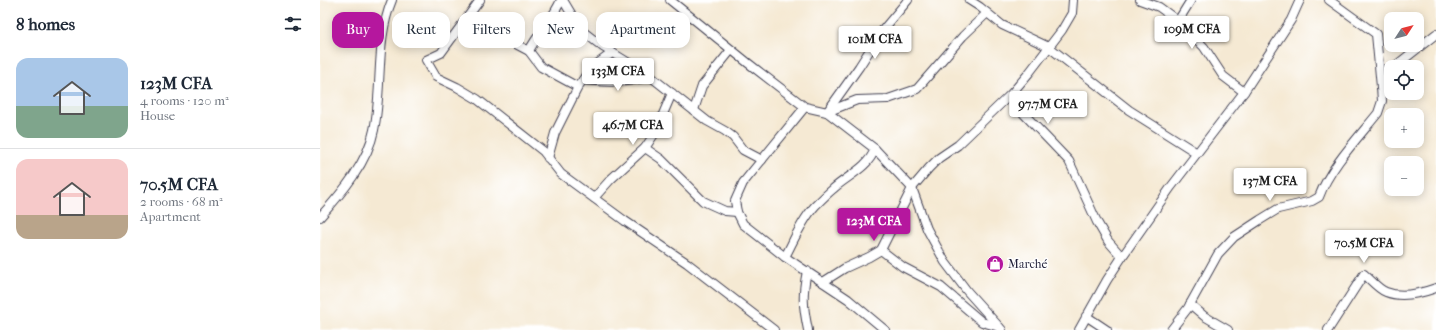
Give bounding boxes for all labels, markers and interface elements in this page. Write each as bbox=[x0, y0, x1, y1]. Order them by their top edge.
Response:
chip: Buy bbox=[332, 12, 384, 48]
chip: Rent bbox=[392, 12, 450, 48]
chip: Filters bbox=[458, 12, 525, 48]
chip: New bbox=[533, 12, 588, 48]
chip: Apartment bbox=[596, 12, 690, 48]
north arrow bbox=[1384, 12, 1424, 52]
map controls bbox=[1384, 12, 1424, 196]
icon: filters bbox=[282, 13, 304, 35]
text: 8 homes bbox=[16, 14, 75, 34]
pin: 109M CFA bbox=[1151, 16, 1233, 50]
text: 109M CFA bbox=[1163, 21, 1221, 36]
pin: 101M CFA bbox=[834, 26, 916, 60]
text: 101M CFA bbox=[848, 31, 902, 46]
pin: 133M CFA bbox=[577, 58, 659, 92]
button: locate bbox=[1384, 60, 1424, 100]
text: 133M CFA bbox=[591, 63, 645, 78]
text: 123M CFA bbox=[140, 73, 212, 93]
icon: home bbox=[48, 74, 96, 122]
pin: 97.7M CFA bbox=[1002, 91, 1094, 125]
text: 4 rooms · 120 m² bbox=[140, 93, 229, 108]
text: 97.7M CFA bbox=[1018, 96, 1078, 111]
text: House bbox=[140, 108, 175, 123]
button: + bbox=[1384, 108, 1424, 148]
pin: 46.7M CFA bbox=[587, 112, 679, 146]
text: 46.7M CFA bbox=[602, 117, 664, 132]
button: − bbox=[1384, 156, 1424, 196]
pin: 137M CFA bbox=[1229, 168, 1311, 202]
text: 137M CFA bbox=[1243, 173, 1297, 188]
text: 70.5M CFA bbox=[140, 174, 218, 194]
icon: home bbox=[48, 175, 96, 223]
text: 2 rooms · 68 m² bbox=[140, 194, 223, 209]
pin: 123M CFA bbox=[833, 208, 915, 242]
text: Apartment bbox=[140, 209, 201, 224]
text: 123M CFA bbox=[846, 213, 902, 228]
pin: 70.5M CFA bbox=[1318, 230, 1410, 264]
text: 70.5M CFA bbox=[1334, 235, 1394, 250]
shop icon: Marché bbox=[985, 254, 1005, 274]
place label: Marché bbox=[1008, 257, 1048, 271]

